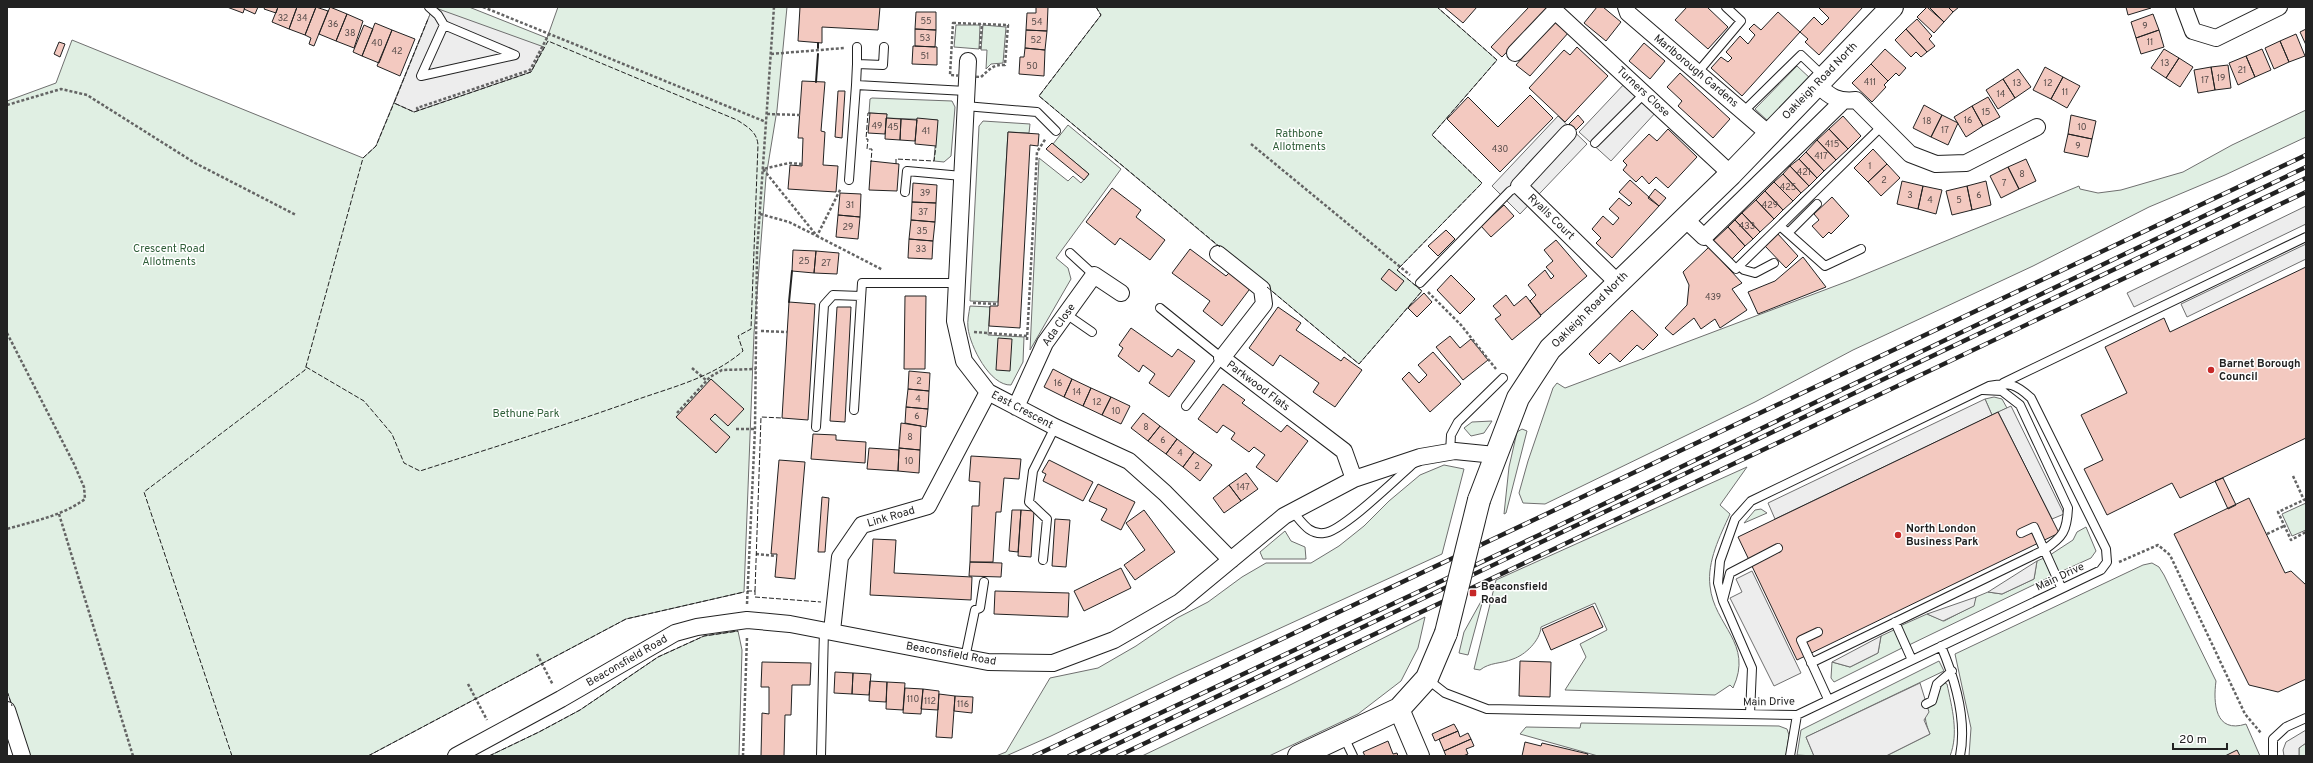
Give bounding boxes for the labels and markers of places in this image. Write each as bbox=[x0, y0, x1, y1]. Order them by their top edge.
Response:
place label: Barnet Borough Council bbox=[2219, 357, 2301, 384]
marker: Barnet Borough Council bbox=[2206, 365, 2216, 375]
place label: North London Business Park bbox=[1906, 522, 1978, 549]
marker: North London Business Park bbox=[1893, 530, 1903, 540]
place label: Beaconsfield Road bbox=[1481, 580, 1548, 607]
marker: Beaconsfield Road bbox=[1468, 588, 1478, 598]

